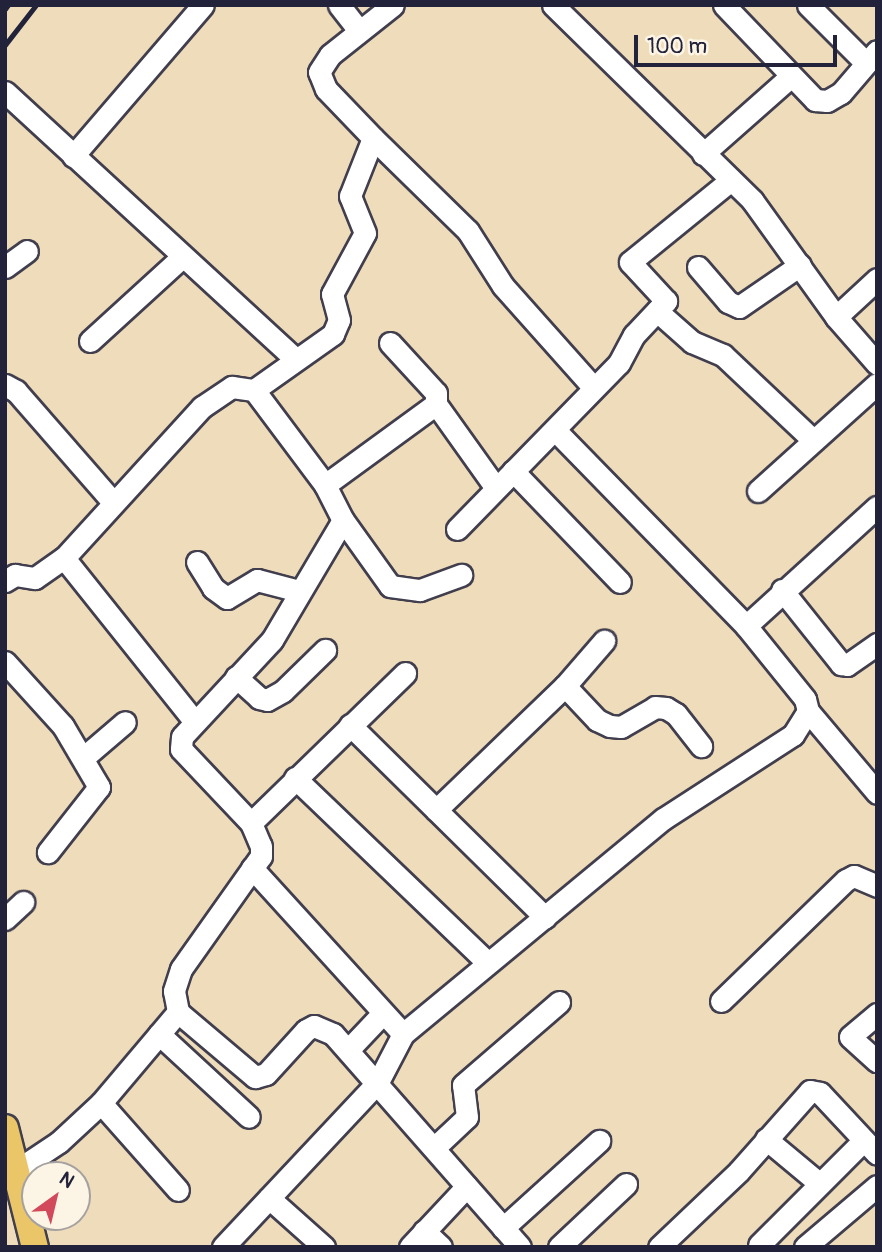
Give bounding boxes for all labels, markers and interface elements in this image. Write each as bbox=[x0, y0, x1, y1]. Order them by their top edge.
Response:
scale bar bbox=[637, 21, 840, 65]
text: 100 m bbox=[647, 33, 707, 60]
north arrow bbox=[21, 1161, 91, 1231]
text: N bbox=[55, 1167, 79, 1194]

